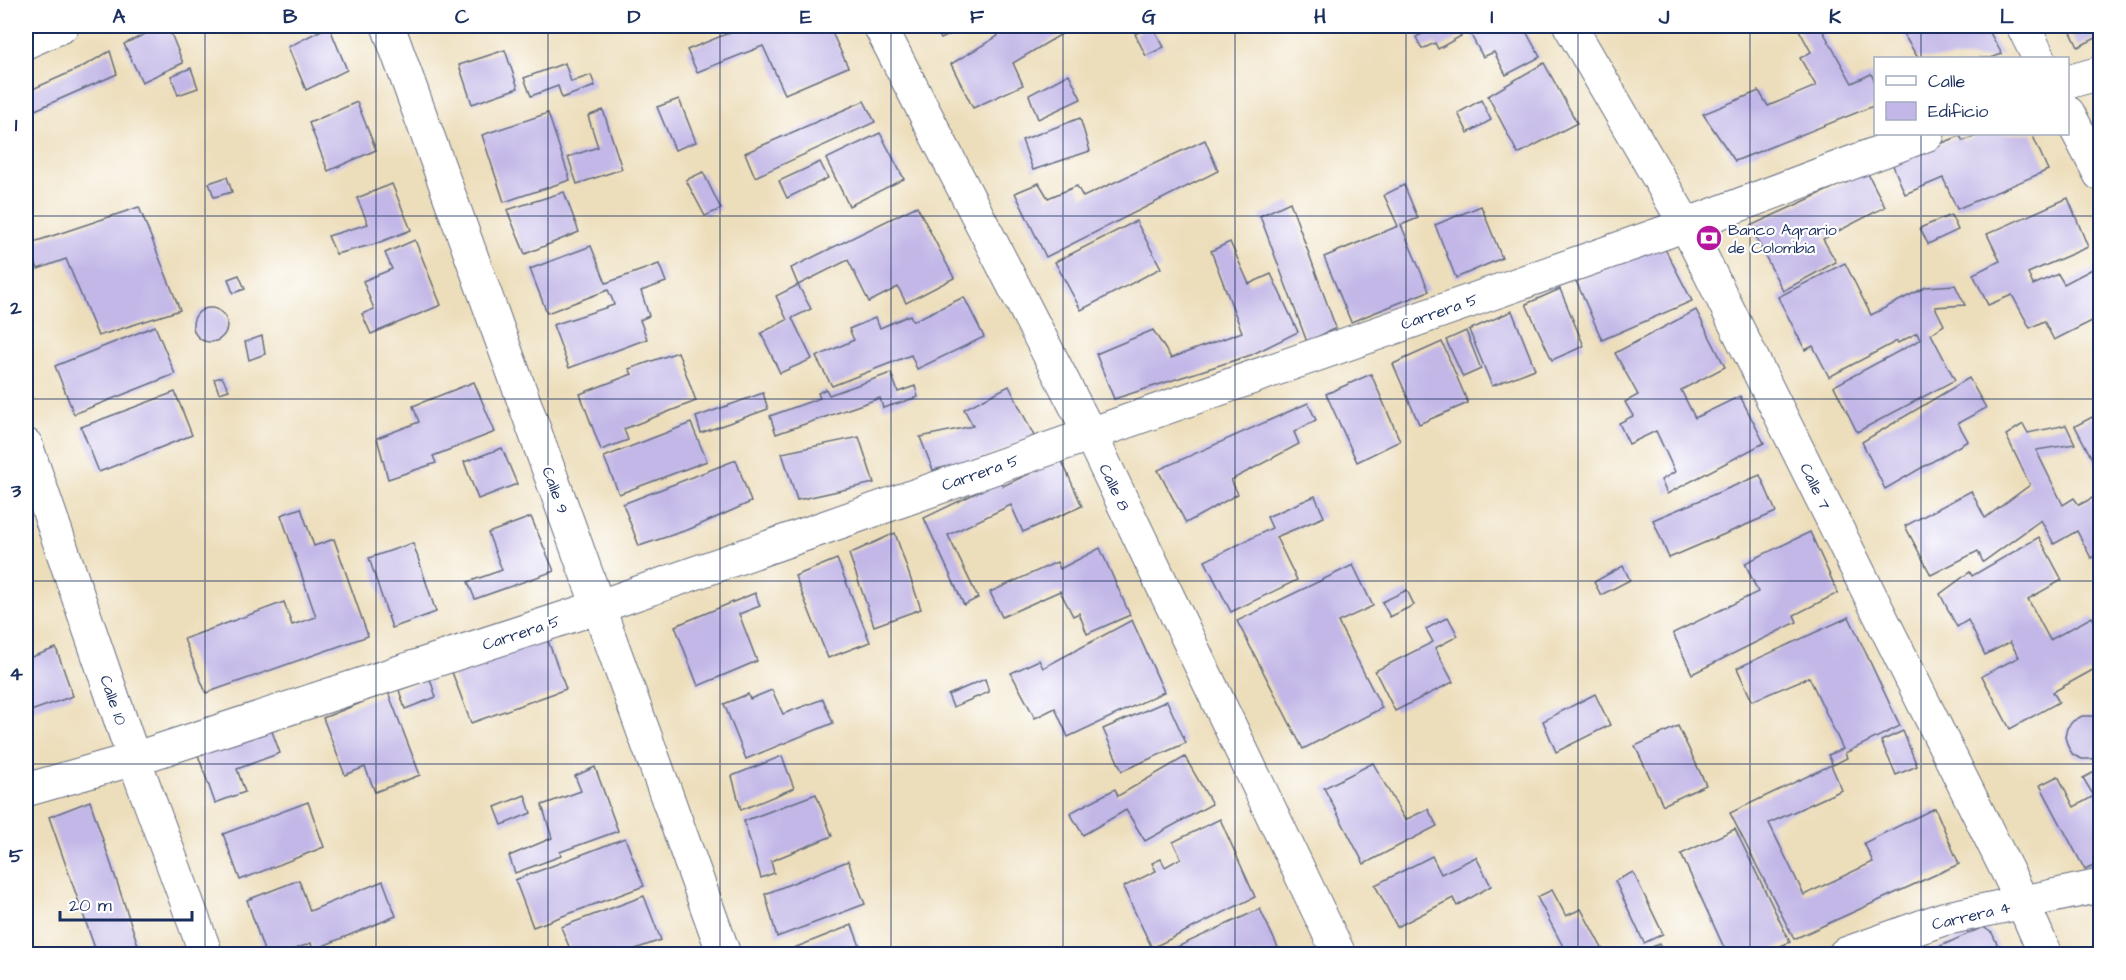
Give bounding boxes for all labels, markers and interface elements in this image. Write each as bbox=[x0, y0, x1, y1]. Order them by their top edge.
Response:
text: A bbox=[113, 3, 126, 31]
text: B bbox=[283, 3, 298, 31]
text: C bbox=[455, 3, 470, 31]
text: D bbox=[628, 3, 641, 31]
text: E bbox=[800, 3, 812, 31]
text: F bbox=[970, 3, 985, 31]
text: G bbox=[1142, 3, 1156, 31]
text: H bbox=[1314, 3, 1326, 31]
text: I bbox=[1490, 3, 1494, 31]
text: J bbox=[1658, 3, 1670, 31]
text: K bbox=[1829, 3, 1842, 31]
text: L bbox=[2000, 3, 2014, 31]
legend bbox=[1874, 57, 2069, 135]
text: Calle bbox=[1928, 69, 1966, 94]
text: Edificio bbox=[1928, 99, 1988, 124]
text: 1 bbox=[15, 111, 18, 139]
place label: Banco Agrario de Colombia bbox=[1728, 219, 1837, 259]
bank icon: Banco Agrario de Colombia bbox=[1694, 223, 1724, 253]
street label: Carrera 5 bbox=[1398, 288, 1482, 335]
text: 2 bbox=[9, 294, 22, 322]
street label: Carrera 5 bbox=[939, 449, 1023, 496]
street label: Calle 7 bbox=[1794, 459, 1836, 514]
street label: Calle 8 bbox=[1093, 460, 1135, 515]
street label: Calle 9 bbox=[536, 464, 574, 517]
text: 3 bbox=[10, 477, 22, 505]
street label: Carrera 5 bbox=[480, 610, 564, 656]
text: 4 bbox=[9, 660, 23, 688]
street label: Calle 10 bbox=[94, 672, 132, 728]
text: 5 bbox=[9, 842, 24, 870]
scale bar bbox=[60, 884, 192, 922]
text: 20 m bbox=[69, 893, 112, 918]
street label: Carrera 4 bbox=[1930, 896, 2013, 936]

